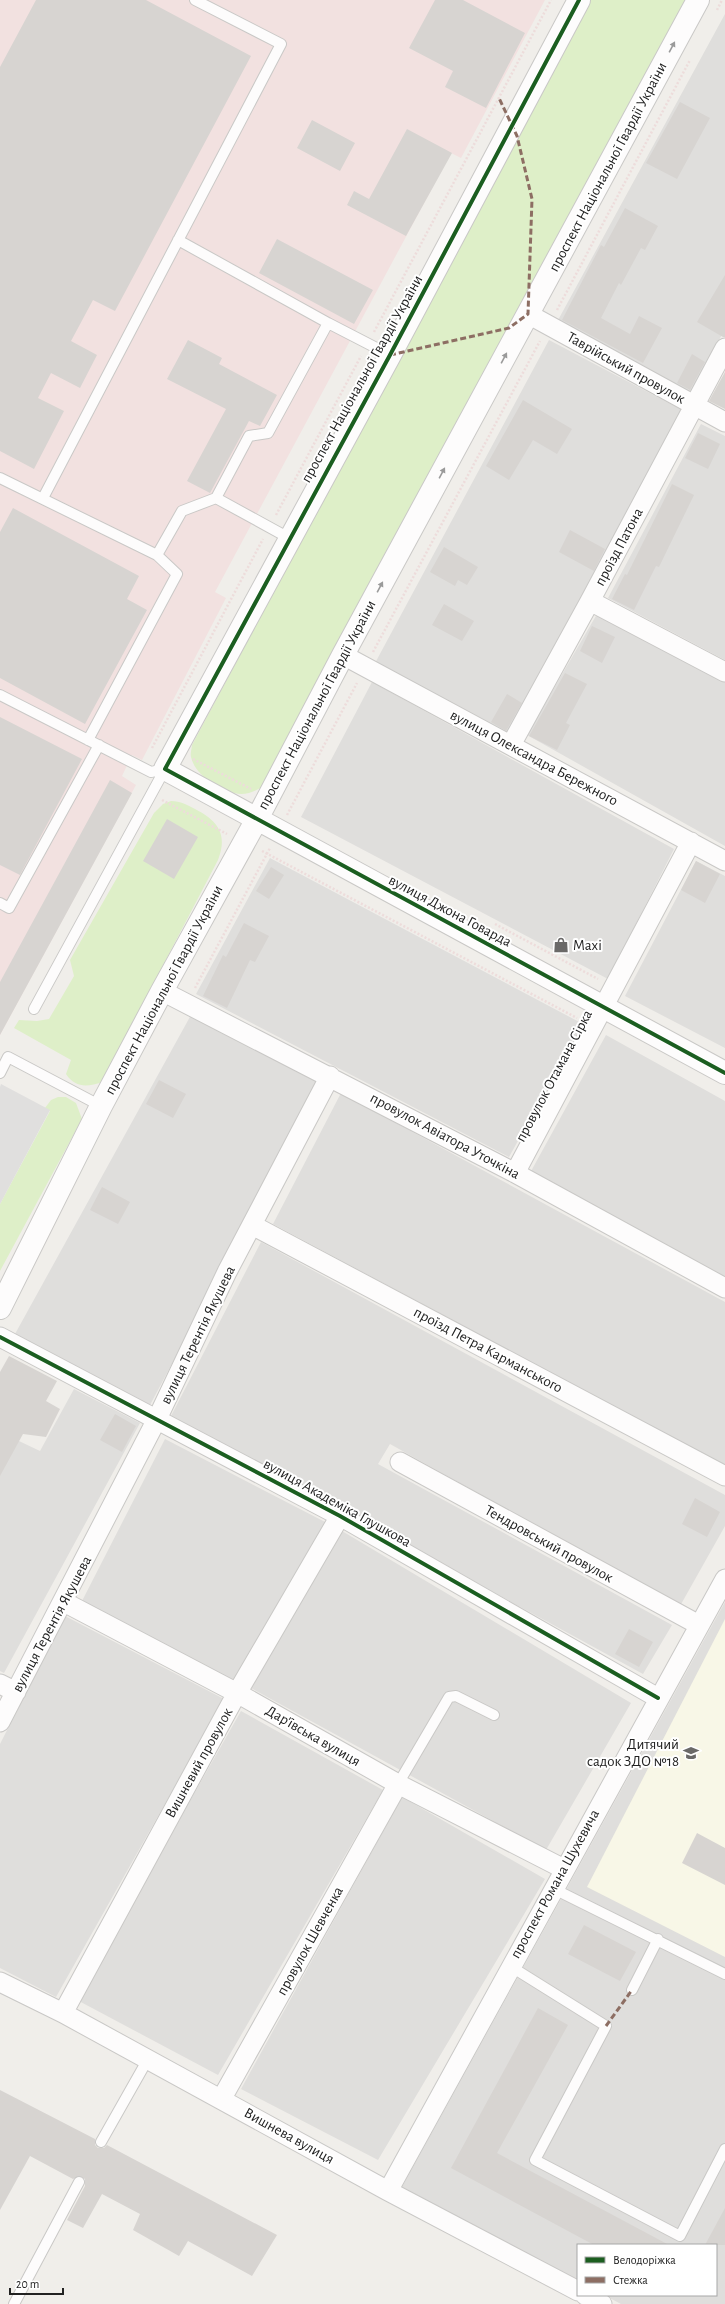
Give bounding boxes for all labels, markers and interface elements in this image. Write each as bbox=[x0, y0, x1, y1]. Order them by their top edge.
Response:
one-way arrow bbox=[669, 41, 676, 53]
street label: проспект Національної Гвардії України bbox=[546, 60, 670, 274]
street label: проспект Національної Гвардії України bbox=[299, 273, 425, 485]
street label: Таврійський провулок bbox=[564, 329, 688, 407]
one-way arrow bbox=[500, 352, 507, 364]
one-way arrow bbox=[439, 467, 445, 478]
street label: проїзд Патона bbox=[592, 506, 646, 588]
one-way arrow bbox=[377, 581, 383, 593]
street label: проспект Національної Гвардії України bbox=[255, 598, 379, 812]
street label: вулиця Олександра Бережного bbox=[448, 707, 620, 809]
street label: вулиця Джона Говарда bbox=[386, 872, 514, 950]
street label: проспект Національної Гвардії України bbox=[102, 883, 226, 1097]
shop icon: Maxi bbox=[552, 936, 570, 954]
place label: Maxi bbox=[573, 938, 602, 953]
street label: провулок Отамана Сірка bbox=[513, 1007, 595, 1145]
street label: провулок Авіатора Уточкіна bbox=[368, 1090, 522, 1182]
street label: вулиця Терентія Якушева bbox=[158, 1263, 238, 1407]
street label: проїзд Петра Карманського bbox=[411, 1304, 565, 1396]
street label: вулиця Академіка Глушкова bbox=[261, 1456, 413, 1550]
street label: Тендровський провулок bbox=[482, 1503, 616, 1586]
street label: вулиця Терентія Якушева bbox=[10, 1553, 94, 1695]
street label: Дар'ївська вулиця bbox=[263, 1703, 363, 1769]
street label: Вишневий провулок bbox=[163, 1705, 235, 1820]
place label: Дитячий садок ЗДО №18 bbox=[587, 1737, 679, 1769]
school or university icon: Дитячий садок ЗДО №18 bbox=[682, 1744, 700, 1762]
street label: проспект Романа Шухевича bbox=[508, 1807, 602, 1961]
street label: провулок Шевченка bbox=[274, 1884, 346, 1998]
street label: Вишнева вулиця bbox=[241, 2105, 337, 2167]
legend bbox=[577, 2244, 717, 2296]
text: Велодоріжка bbox=[613, 2254, 676, 2266]
scale bar bbox=[10, 2270, 63, 2296]
text: Стежка bbox=[613, 2274, 648, 2286]
text: 20 m bbox=[16, 2278, 39, 2290]

